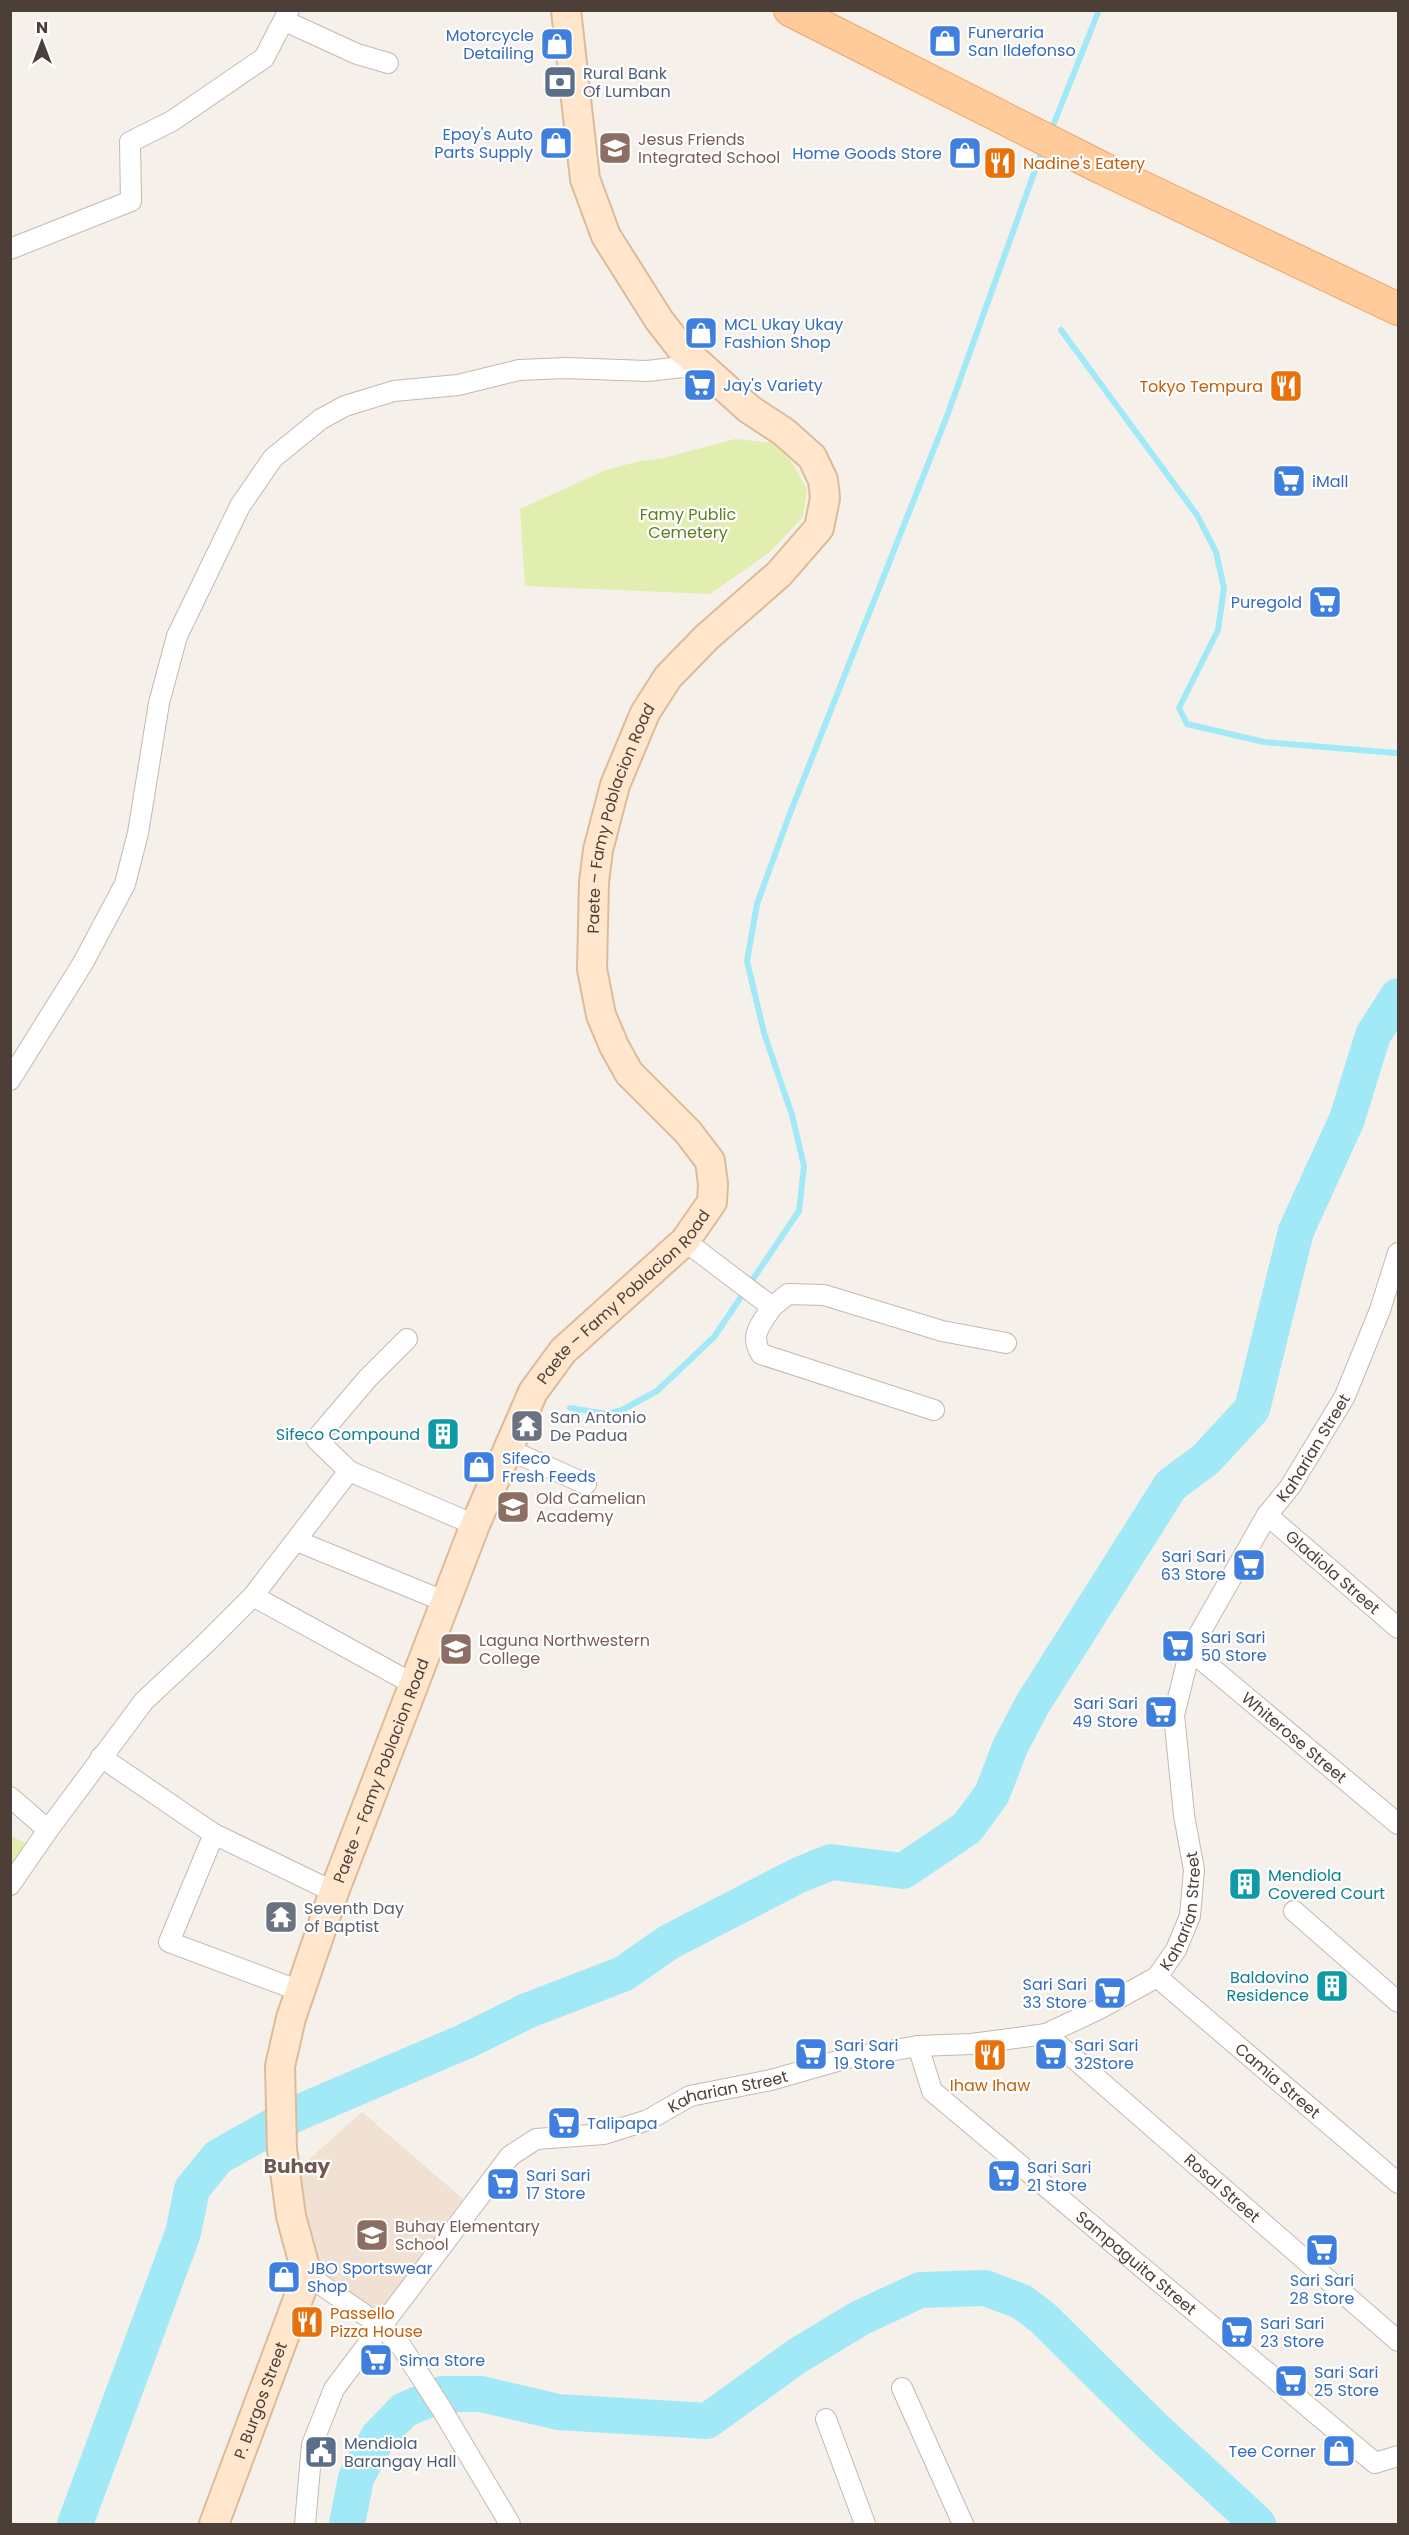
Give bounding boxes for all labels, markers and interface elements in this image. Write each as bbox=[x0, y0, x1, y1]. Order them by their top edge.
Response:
north arrow bbox=[12, 12, 72, 72]
text: N bbox=[36, 16, 48, 39]
place label: Funeraria San Ildefonso bbox=[968, 21, 1076, 62]
shop icon: Funeraria San Ildefonso bbox=[927, 23, 963, 59]
place label: Motorcycle Detailing bbox=[446, 24, 534, 65]
shop icon: Motorcycle Detailing bbox=[539, 26, 575, 62]
place label: Rural Bank Of Lumban bbox=[583, 62, 671, 103]
bank icon: Rural Bank Of Lumban bbox=[542, 64, 578, 100]
place label: Epoy's Auto Parts Supply bbox=[434, 123, 533, 164]
shop icon: Epoy's Auto Parts Supply bbox=[538, 125, 574, 161]
place label: Jesus Friends Integrated School bbox=[638, 128, 780, 169]
school or university icon: Jesus Friends Integrated School bbox=[597, 130, 633, 166]
shop icon: Home Goods Store bbox=[947, 135, 983, 171]
place label: Home Goods Store bbox=[792, 142, 942, 165]
restaurant icon: Nadine's Eatery bbox=[982, 145, 1018, 181]
place label: Nadine's Eatery bbox=[1023, 152, 1145, 175]
place label: MCL Ukay Ukay Fashion Shop bbox=[724, 313, 843, 354]
shop icon: MCL Ukay Ukay Fashion Shop bbox=[683, 315, 719, 351]
supermarket icon: Jay's Variety bbox=[682, 367, 718, 403]
restaurant icon: Tokyo Tempura bbox=[1268, 368, 1304, 404]
place label: Jay's Variety bbox=[723, 374, 823, 397]
place label: Tokyo Tempura bbox=[1139, 375, 1263, 398]
supermarket icon: iMall bbox=[1271, 463, 1307, 499]
place label: iMall bbox=[1312, 470, 1348, 493]
park label: Famy Public Cemetery bbox=[640, 503, 737, 544]
supermarket icon: Puregold bbox=[1307, 584, 1343, 620]
place label: Puregold bbox=[1231, 591, 1302, 614]
street label: Paete – Famy Poblacion Road bbox=[581, 698, 660, 934]
street label: Paete – Famy Poblacion Road bbox=[531, 1205, 715, 1389]
street label: Kaharian Street bbox=[1271, 1389, 1355, 1507]
place label: San Antonio De Padua bbox=[550, 1406, 646, 1447]
temple icon: San Antonio De Padua bbox=[509, 1408, 545, 1444]
building icon: Sifeco Compound bbox=[425, 1416, 461, 1452]
place label: Sifeco Compound bbox=[276, 1423, 420, 1446]
place label: Sifeco Fresh Feeds bbox=[502, 1447, 596, 1488]
shop icon: Sifeco Fresh Feeds bbox=[461, 1449, 497, 1485]
place label: Old Camelian Academy bbox=[536, 1487, 646, 1528]
school or university icon: Old Camelian Academy bbox=[495, 1489, 531, 1525]
street label: Gladiola Street bbox=[1281, 1525, 1385, 1619]
place label: Sari Sari 63 Store bbox=[1161, 1545, 1226, 1586]
supermarket icon: Sari Sari 63 Store bbox=[1231, 1547, 1267, 1583]
place label: Sari Sari 50 Store bbox=[1201, 1626, 1267, 1667]
supermarket icon: Sari Sari 50 Store bbox=[1160, 1628, 1196, 1664]
place label: Laguna Northwestern College bbox=[479, 1629, 650, 1670]
school or university icon: Laguna Northwestern College bbox=[438, 1631, 474, 1667]
street label: Paete – Famy Poblacion Road bbox=[327, 1655, 434, 1886]
street label: Whiterose Street bbox=[1237, 1686, 1352, 1788]
place label: Sari Sari 49 Store bbox=[1072, 1692, 1138, 1733]
supermarket icon: Sari Sari 49 Store bbox=[1143, 1694, 1179, 1730]
street label: Kaharian Street bbox=[1154, 1850, 1206, 1975]
place label: Mendiola Covered Court bbox=[1268, 1864, 1385, 1905]
building icon: Mendiola Covered Court bbox=[1227, 1866, 1263, 1902]
place label: Seventh Day of Baptist bbox=[304, 1897, 404, 1938]
temple icon: Seventh Day of Baptist bbox=[263, 1899, 299, 1935]
place label: Baldovino Residence bbox=[1226, 1966, 1309, 2007]
building icon: Baldovino Residence bbox=[1314, 1968, 1350, 2004]
place label: Sari Sari 33 Store bbox=[1023, 1973, 1087, 2014]
supermarket icon: Sari Sari 33 Store bbox=[1092, 1975, 1128, 2011]
place label: Sari Sari 19 Store bbox=[834, 2034, 899, 2075]
place label: Sari Sari 32Store bbox=[1074, 2034, 1139, 2075]
supermarket icon: Sari Sari 19 Store bbox=[793, 2036, 829, 2072]
supermarket icon: Sari Sari 32Store bbox=[1033, 2036, 1069, 2072]
restaurant icon: Ihaw Ihaw bbox=[972, 2037, 1008, 2073]
street label: Camia Street bbox=[1230, 2037, 1326, 2123]
street label: Kaharian Street bbox=[663, 2064, 791, 2118]
place label: Ihaw Ihaw bbox=[950, 2074, 1030, 2097]
supermarket icon: Talipapa bbox=[546, 2105, 582, 2141]
place label: Talipapa bbox=[587, 2112, 658, 2135]
street label: Rosal Street bbox=[1179, 2148, 1266, 2228]
district label: Buhay bbox=[264, 2152, 331, 2180]
place label: Sari Sari 21 Store bbox=[1027, 2156, 1092, 2197]
supermarket icon: Sari Sari 21 Store bbox=[986, 2158, 1022, 2194]
place label: Sari Sari 17 Store bbox=[526, 2164, 591, 2205]
supermarket icon: Sari Sari 17 Store bbox=[485, 2166, 521, 2202]
street label: Sampaguita Street bbox=[1071, 2205, 1202, 2320]
place label: Buhay Elementary School bbox=[395, 2215, 540, 2256]
school or university icon: Buhay Elementary School bbox=[354, 2217, 390, 2253]
supermarket icon: Sari Sari 28 Store bbox=[1304, 2232, 1340, 2268]
place label: JBO Sportswear Shop bbox=[307, 2257, 433, 2298]
shop icon: JBO Sportswear Shop bbox=[266, 2259, 302, 2295]
place label: Sari Sari 28 Store bbox=[1290, 2269, 1355, 2310]
place label: Passello Pizza House bbox=[330, 2302, 423, 2343]
restaurant icon: Passello Pizza House bbox=[289, 2304, 325, 2340]
place label: Sari Sari 23 Store bbox=[1260, 2312, 1325, 2353]
supermarket icon: Sari Sari 23 Store bbox=[1219, 2314, 1255, 2350]
street label: P. Burgos Street bbox=[228, 2338, 293, 2462]
supermarket icon: Sima Store bbox=[358, 2342, 394, 2378]
place label: Sima Store bbox=[399, 2349, 485, 2372]
place label: Sari Sari 25 Store bbox=[1314, 2361, 1379, 2402]
supermarket icon: Sari Sari 25 Store bbox=[1273, 2363, 1309, 2399]
place label: Mendiola Barangay Hall bbox=[344, 2432, 456, 2473]
shop icon: Tee Corner bbox=[1321, 2433, 1357, 2469]
public building icon: Mendiola Barangay Hall bbox=[303, 2434, 339, 2470]
place label: Tee Corner bbox=[1229, 2440, 1316, 2463]

